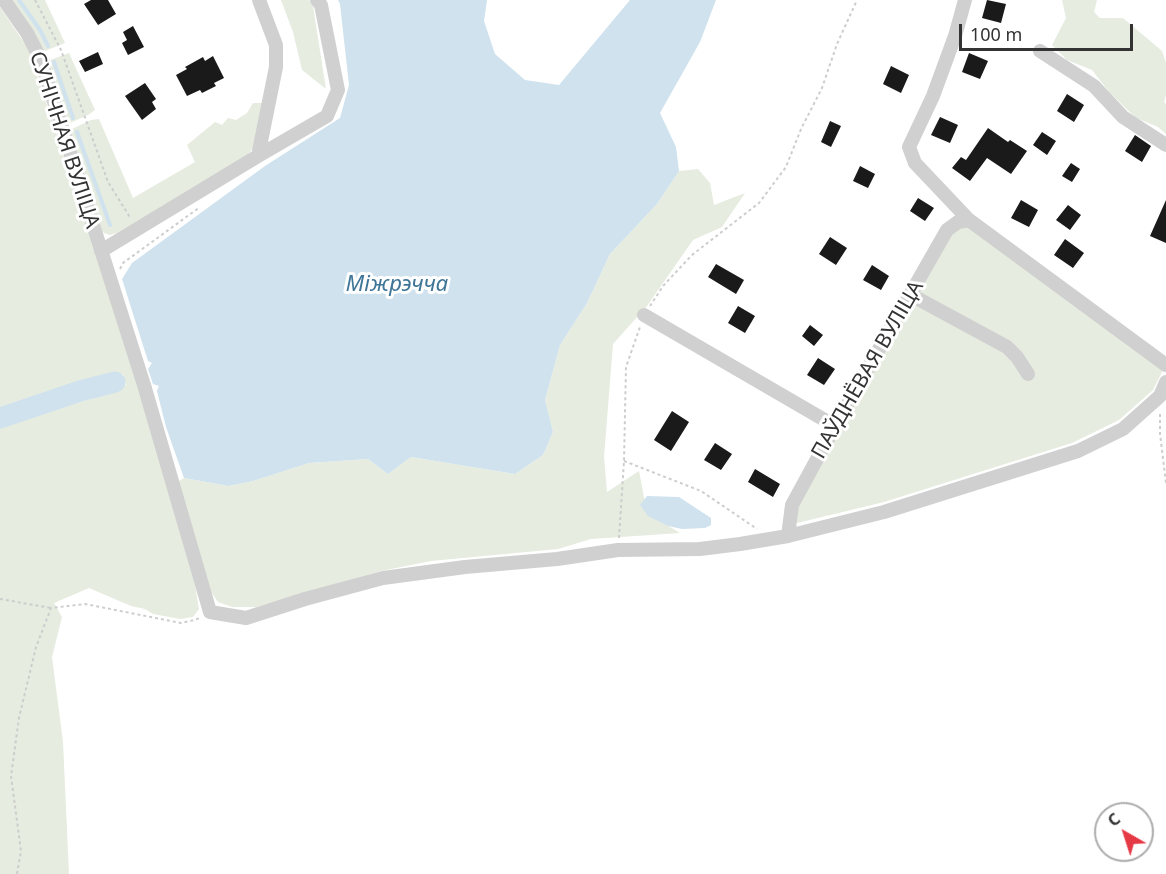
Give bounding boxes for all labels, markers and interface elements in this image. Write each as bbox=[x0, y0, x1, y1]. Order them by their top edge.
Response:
scale bar bbox=[962, 12, 1136, 50]
text: 100 m bbox=[970, 22, 1022, 46]
street label: СУНІЧНАЯ ВУЛІЦА bbox=[24, 49, 104, 231]
water label: Міжрэчча bbox=[346, 272, 448, 298]
street label: ПАЎДНЁВАЯ ВУЛІЦА bbox=[807, 276, 929, 464]
north arrow bbox=[1094, 802, 1154, 862]
text: С bbox=[1103, 808, 1125, 831]

